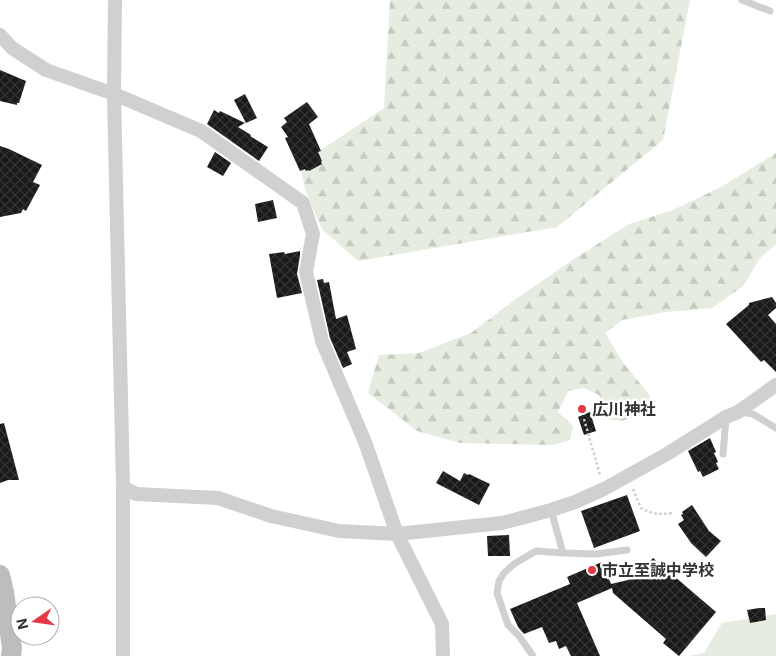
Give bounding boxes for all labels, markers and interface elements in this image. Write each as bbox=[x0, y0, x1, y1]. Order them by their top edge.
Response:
place label: 広川神社 bbox=[592, 399, 656, 419]
marker: 広川神社 bbox=[576, 403, 588, 415]
place label: 市立至誠中学校 bbox=[602, 560, 714, 580]
marker: 市立至誠中学校 bbox=[586, 564, 598, 576]
north arrow bbox=[10, 596, 60, 646]
text: N bbox=[12, 617, 31, 631]

